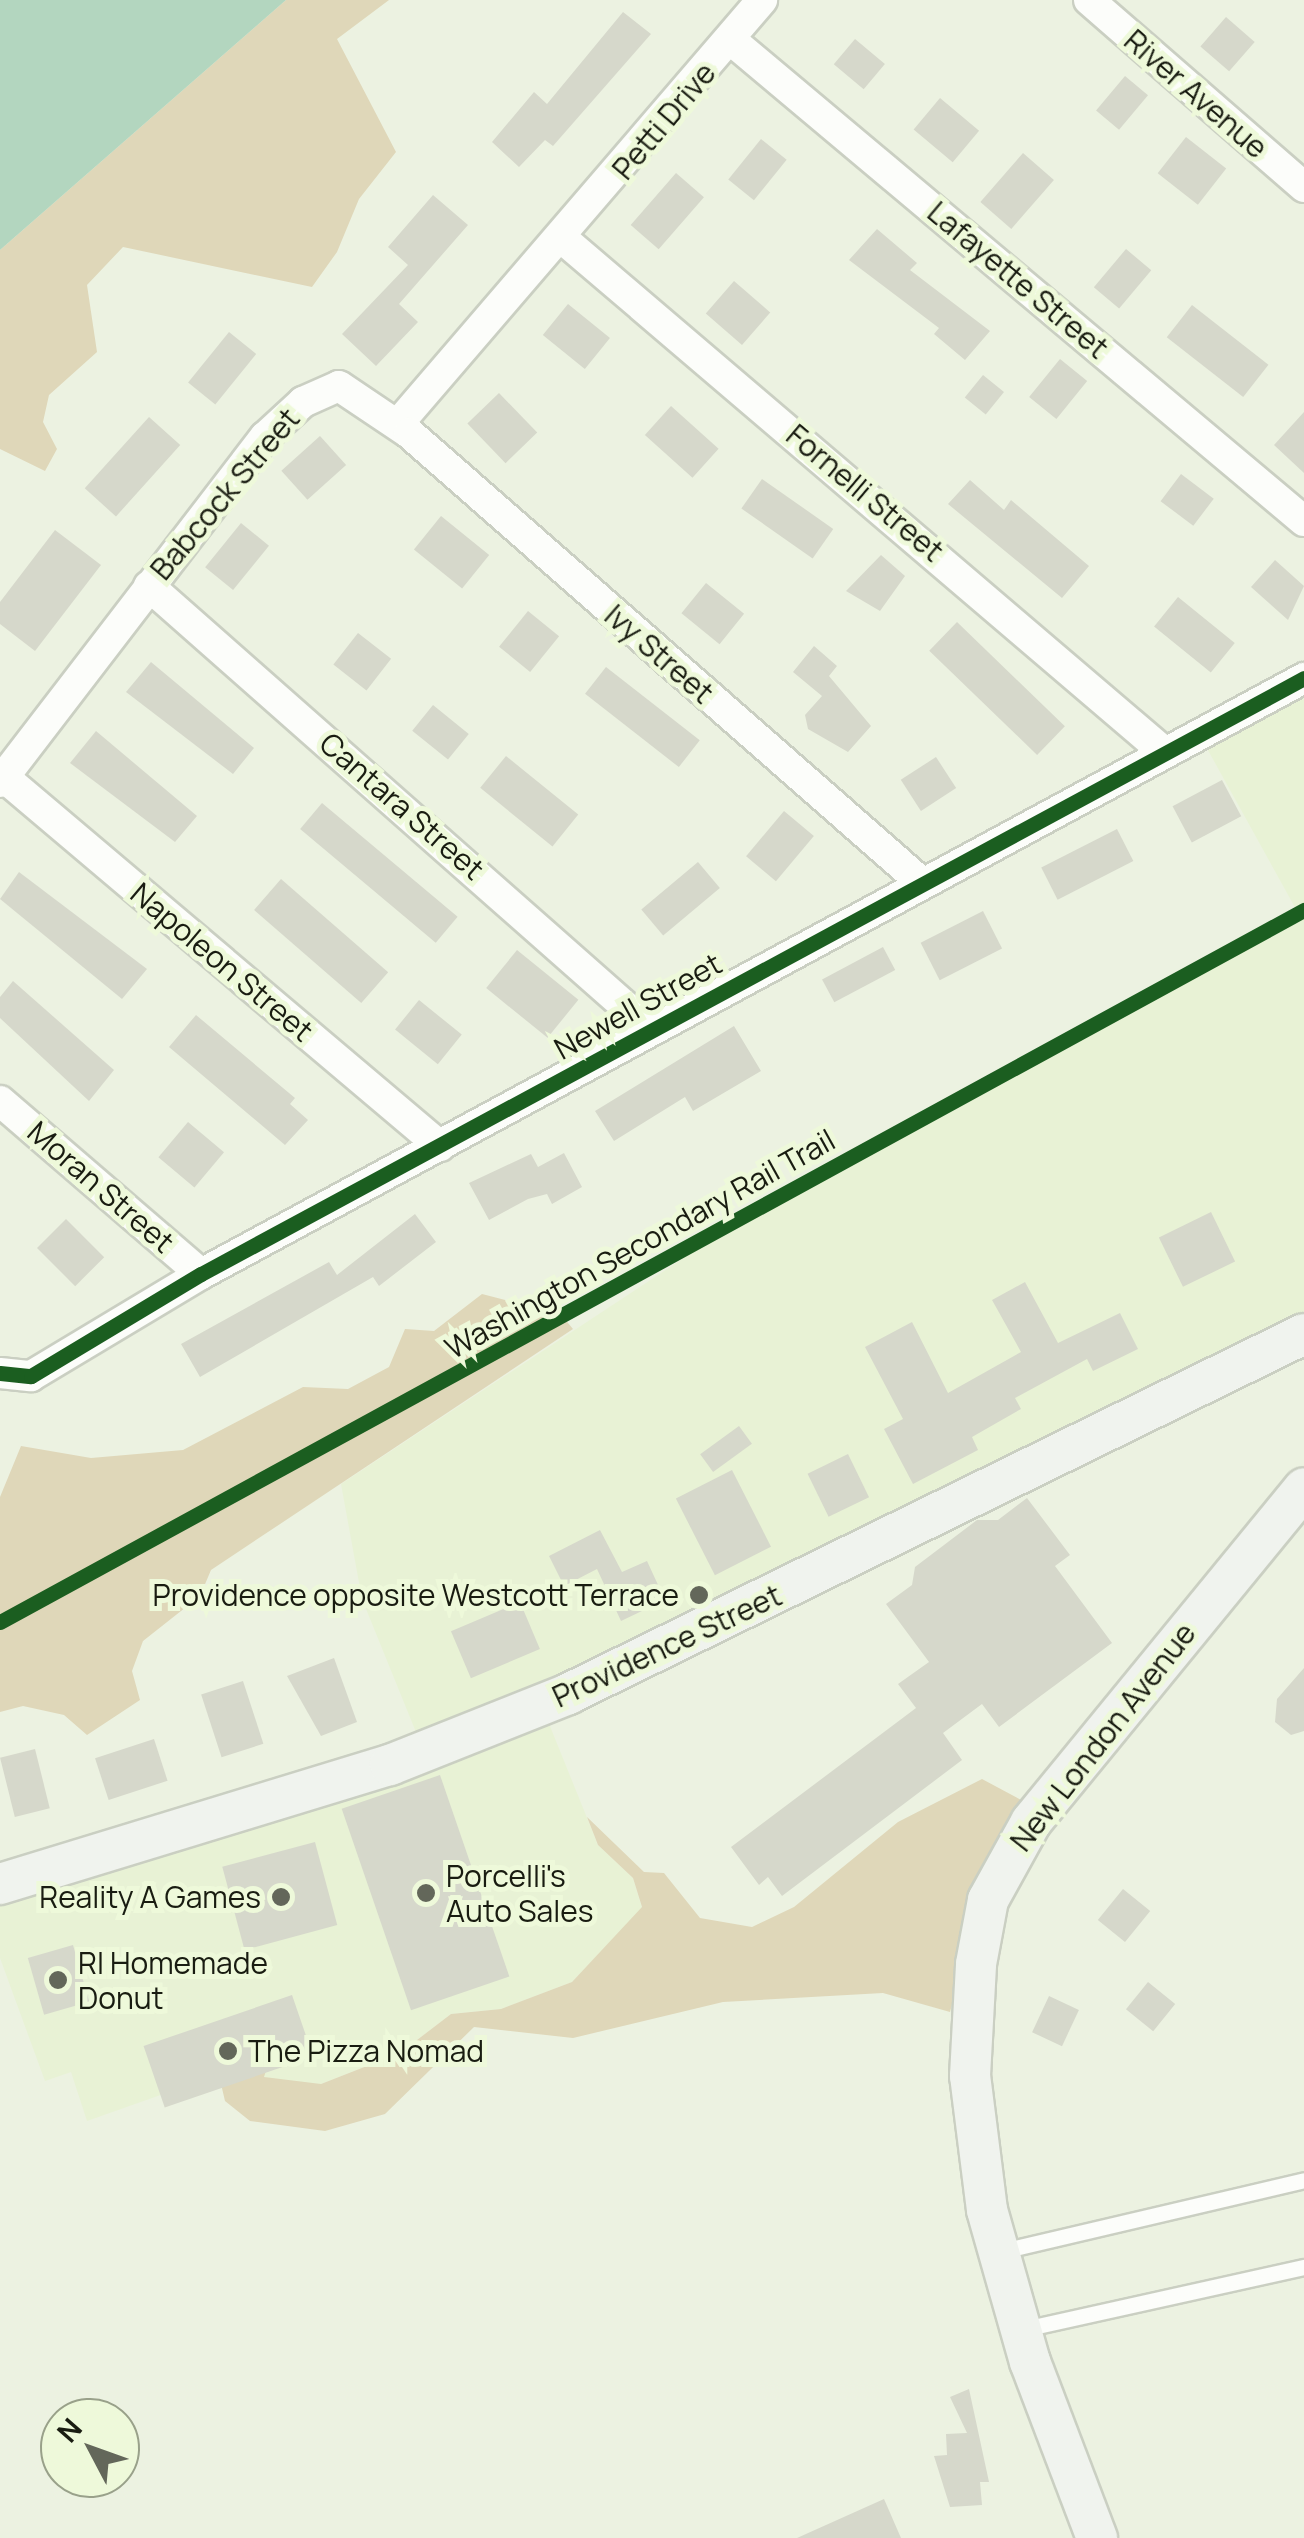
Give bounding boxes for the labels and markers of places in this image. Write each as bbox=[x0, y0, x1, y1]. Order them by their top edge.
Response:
place label: Providence opposite Westcott Terrace bbox=[153, 1577, 679, 1613]
marker: Providence opposite Westcott Terrace bbox=[688, 1584, 710, 1606]
place label: Porcelli's Auto Sales bbox=[446, 1858, 593, 1928]
place label: Reality A Games bbox=[39, 1879, 261, 1915]
marker: Porcelli's Auto Sales bbox=[415, 1882, 437, 1904]
marker: Reality A Games bbox=[270, 1886, 292, 1908]
place label: RI Homemade Donut bbox=[78, 1945, 268, 2016]
marker: RI Homemade Donut bbox=[47, 1969, 69, 1991]
place label: The Pizza Nomad bbox=[248, 2033, 484, 2069]
marker: The Pizza Nomad bbox=[217, 2040, 239, 2062]

